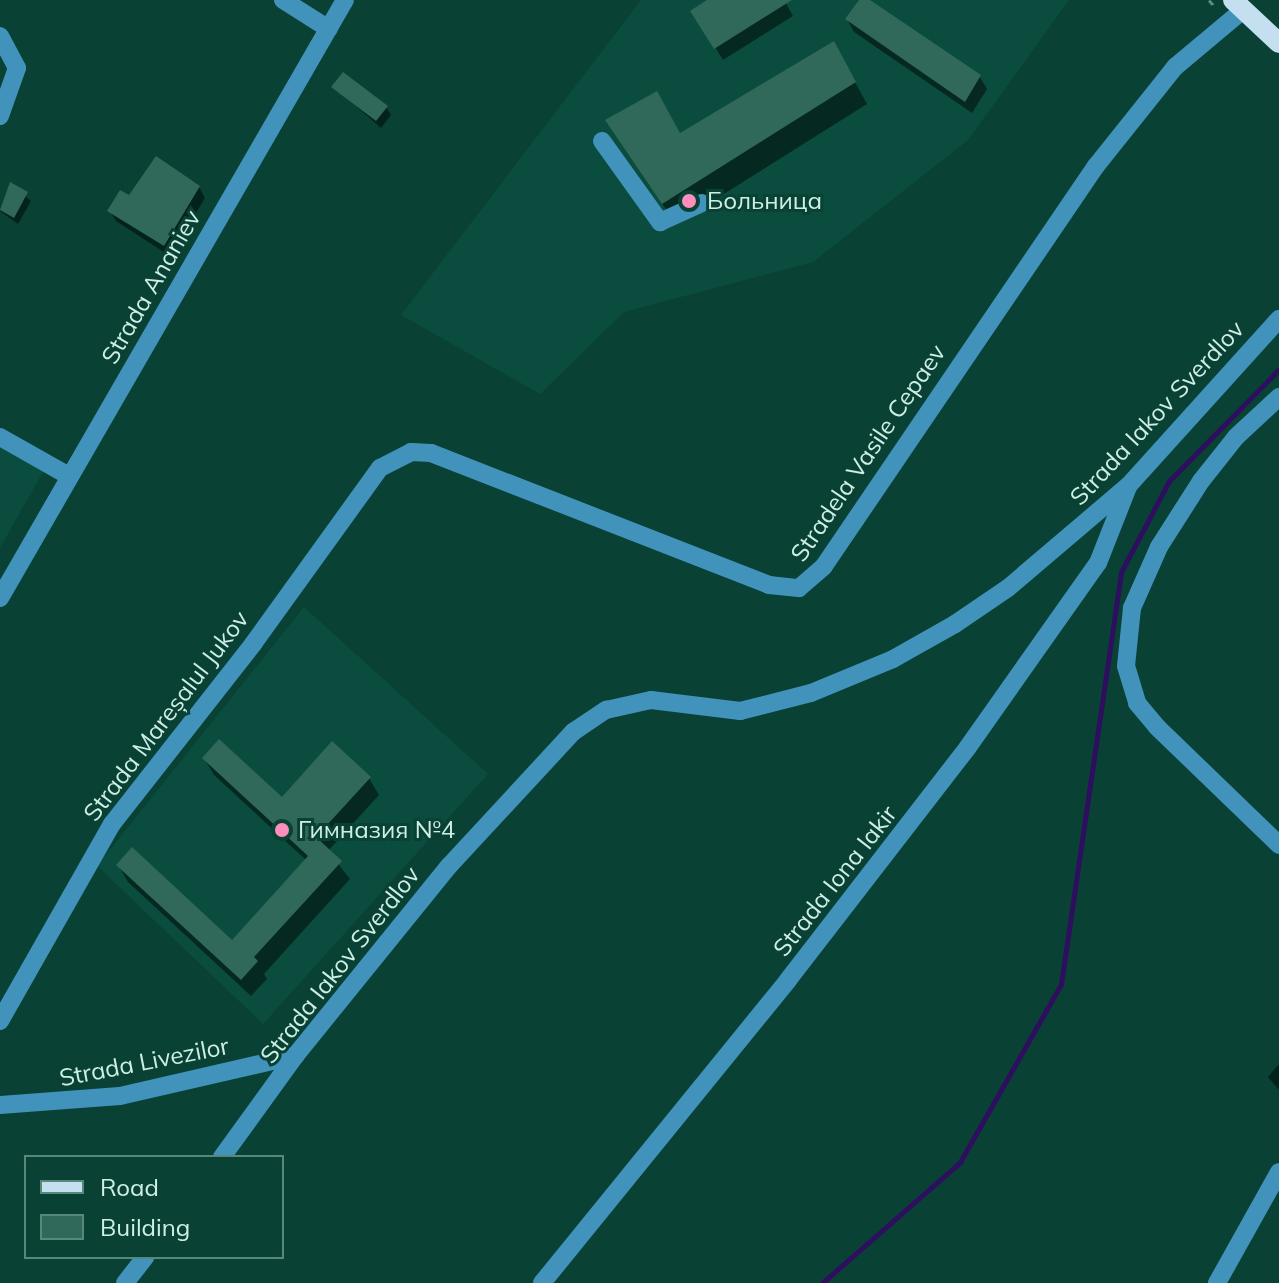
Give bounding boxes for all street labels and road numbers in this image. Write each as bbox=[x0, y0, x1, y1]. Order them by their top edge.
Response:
street label: Strada Ananiev bbox=[95, 205, 207, 369]
street label: Strada Iakov Sverdlov bbox=[1064, 315, 1250, 511]
street label: Stradela Vasile Cepaev bbox=[785, 339, 951, 567]
street label: Strada Mareșalul Jukov bbox=[78, 605, 254, 827]
street label: Strada Iona Iakir bbox=[767, 800, 903, 962]
street label: Strada Iakov Sverdlov bbox=[254, 861, 426, 1069]
street label: Strada Livezilor bbox=[57, 1031, 231, 1093]

